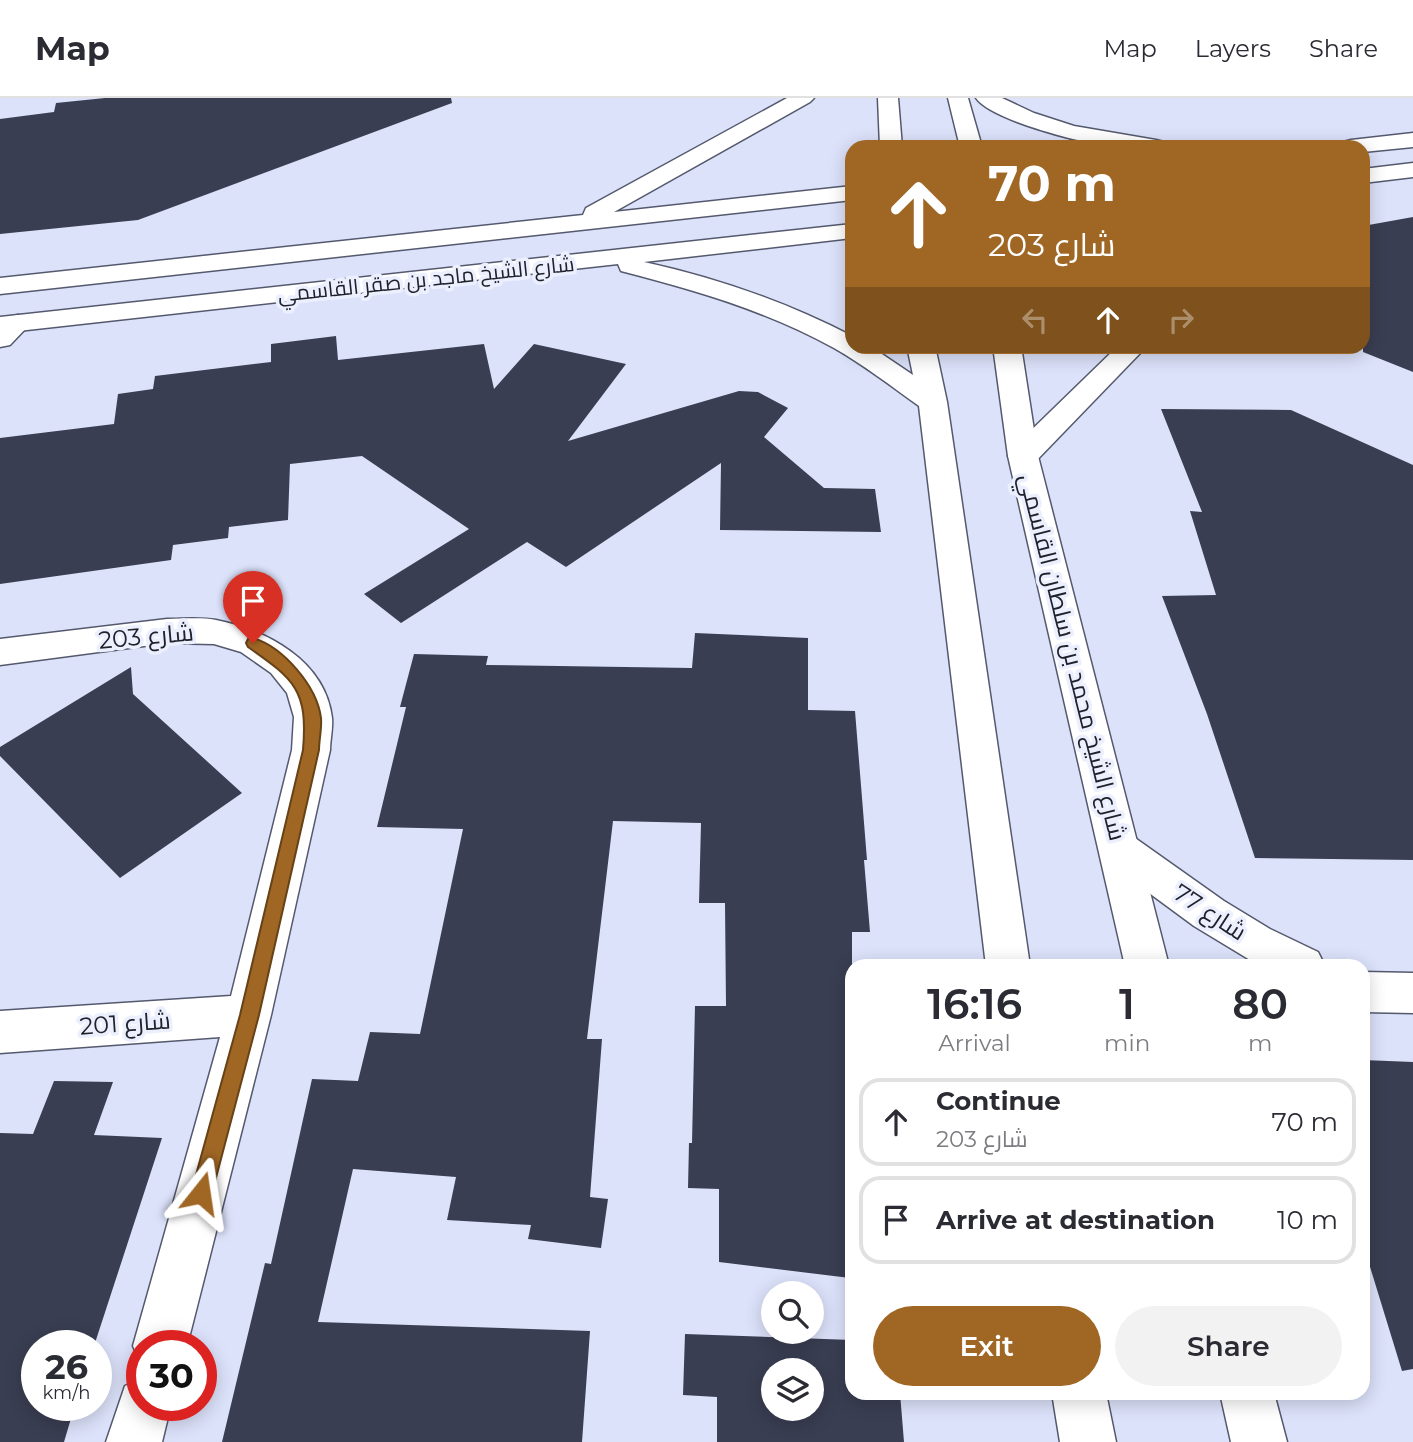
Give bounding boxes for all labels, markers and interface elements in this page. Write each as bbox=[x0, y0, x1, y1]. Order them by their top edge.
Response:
text: Map bbox=[35, 28, 110, 68]
text: Map bbox=[1103, 34, 1157, 63]
text: Layers bbox=[1195, 34, 1271, 63]
text: Share bbox=[1309, 34, 1378, 63]
text: 70 m bbox=[988, 154, 1116, 213]
icon: ahead bbox=[873, 168, 964, 259]
text: شارع 203 bbox=[988, 225, 1115, 264]
street label: شارع الشيخ ماجد بن صقر القاسمي bbox=[277, 251, 576, 311]
icon: left bbox=[1016, 301, 1054, 339]
icon: ahead bbox=[1089, 301, 1127, 339]
icon: right bbox=[1162, 301, 1200, 339]
street label: شارع الشيخ محمد بن سلطان القاسمي bbox=[1008, 471, 1133, 845]
pin bbox=[223, 571, 283, 643]
icon: arrive bbox=[234, 582, 272, 620]
street label: شارع 203 bbox=[97, 617, 195, 657]
street label: شارع 77 bbox=[1167, 878, 1252, 948]
text: 16:16 bbox=[927, 978, 1022, 1030]
text: 1 bbox=[1119, 978, 1135, 1030]
text: 80 bbox=[1232, 978, 1288, 1030]
street label: شارع 201 bbox=[79, 1005, 172, 1043]
text: Arrival bbox=[938, 1029, 1011, 1057]
text: min bbox=[1104, 1029, 1150, 1057]
text: m bbox=[1248, 1029, 1272, 1057]
text: Continue bbox=[936, 1085, 1061, 1117]
icon: ahead bbox=[877, 1103, 915, 1141]
text: 70 m bbox=[1272, 1106, 1338, 1138]
text: شارع 203 bbox=[936, 1125, 1028, 1153]
position arrow bbox=[164, 1156, 238, 1230]
icon: arrive bbox=[877, 1201, 915, 1239]
text: Arrive at destination bbox=[936, 1204, 1215, 1236]
text: 10 m bbox=[1277, 1204, 1338, 1236]
map controls bbox=[761, 1281, 824, 1421]
button: search bbox=[761, 1281, 824, 1344]
button: Exit bbox=[873, 1306, 1101, 1386]
button: Share bbox=[1115, 1306, 1342, 1386]
speed limit sign: 30 bbox=[126, 1330, 217, 1421]
text: 26 bbox=[45, 1345, 88, 1388]
button: layers bbox=[761, 1358, 824, 1421]
text: km/h bbox=[42, 1382, 91, 1404]

